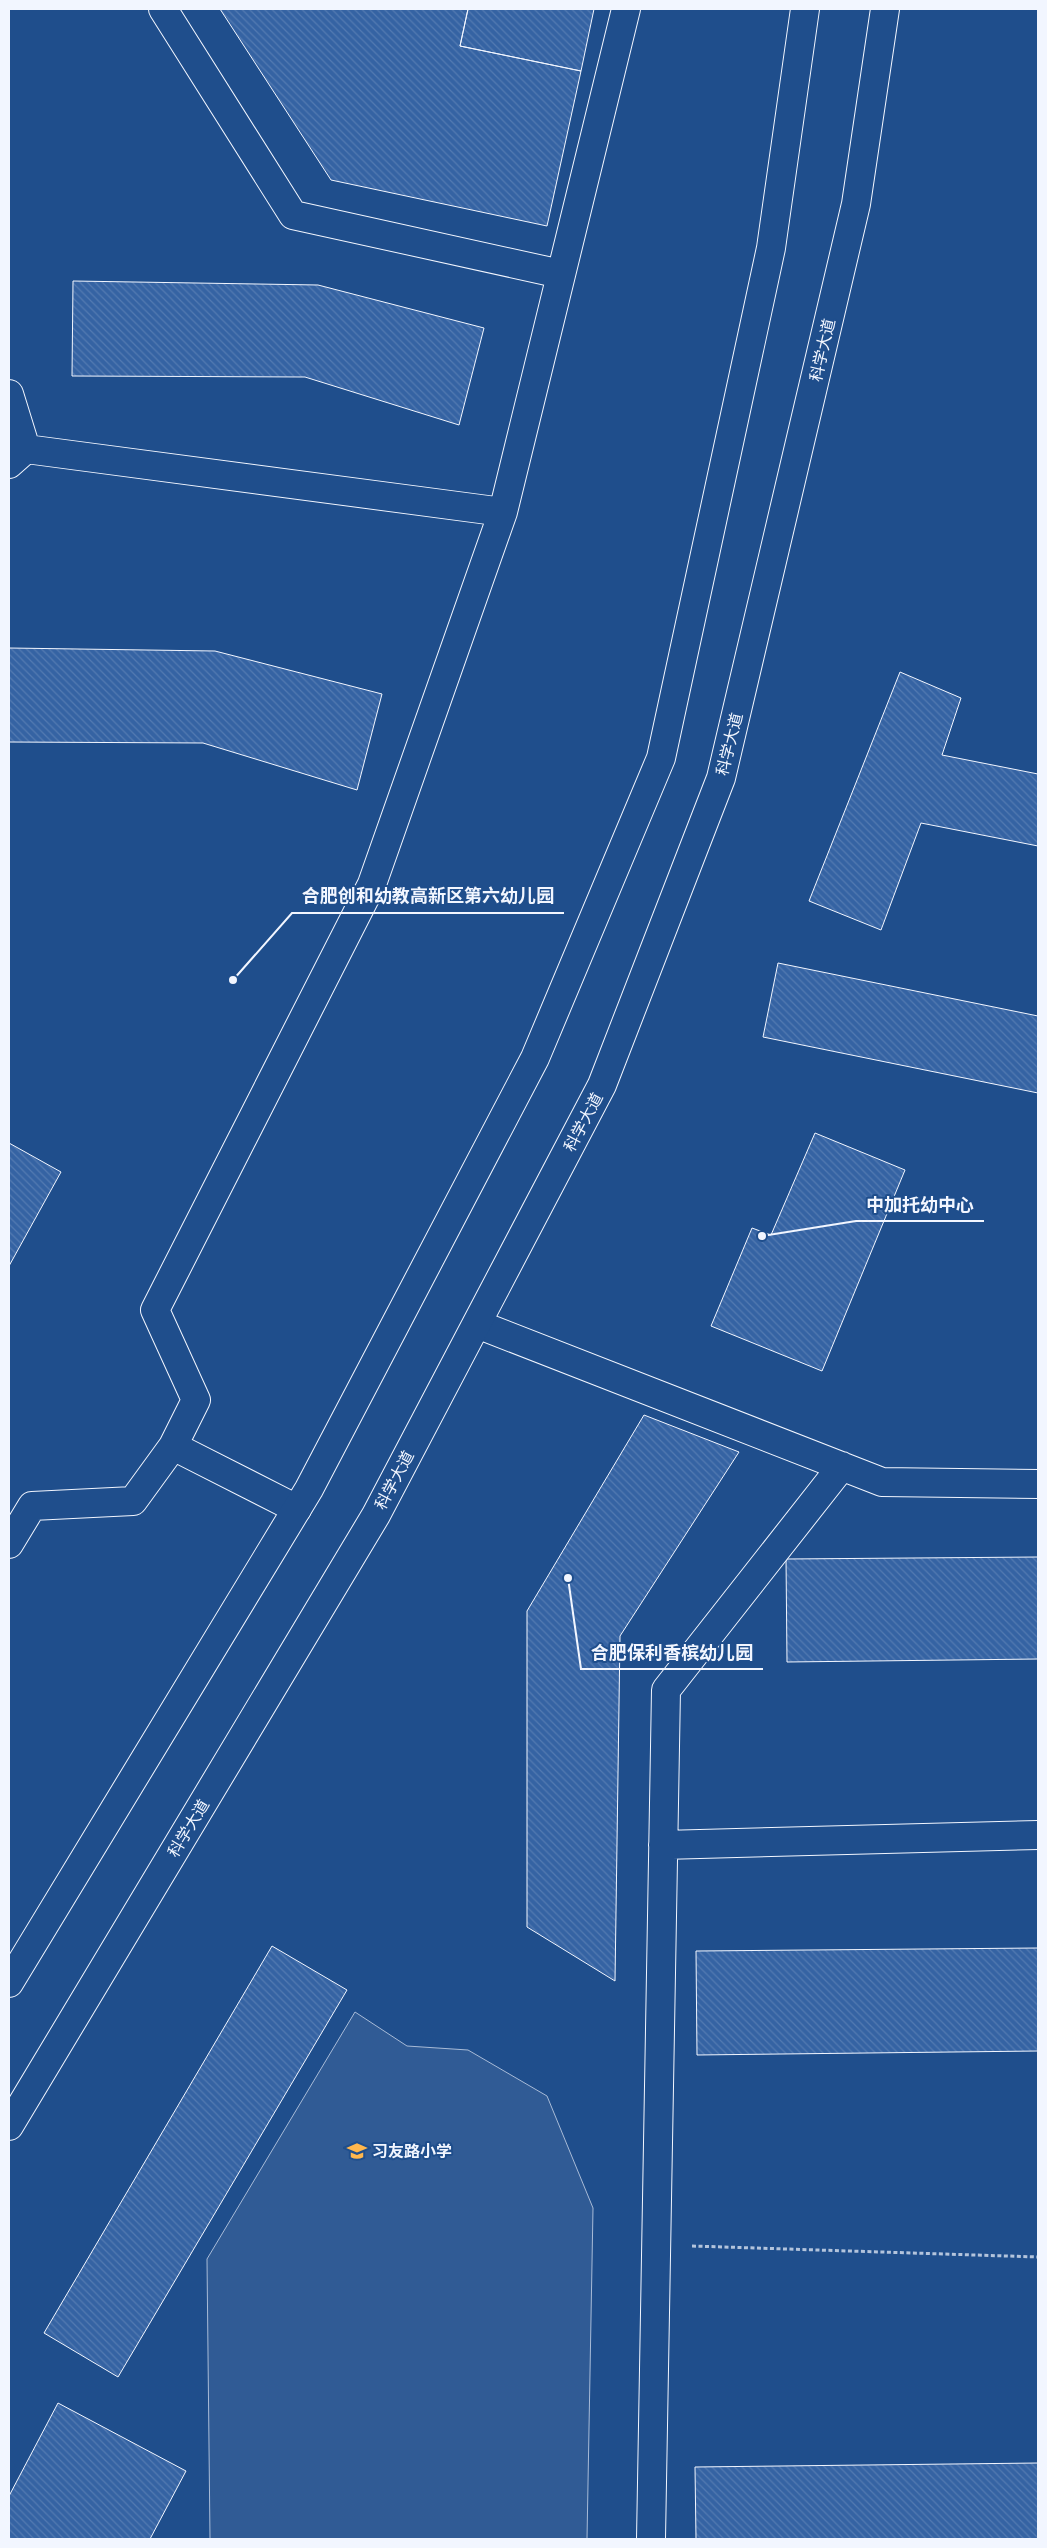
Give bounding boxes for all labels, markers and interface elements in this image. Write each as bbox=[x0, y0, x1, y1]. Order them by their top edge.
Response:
street label: 科学大道 bbox=[805, 317, 840, 384]
street label: 科学大道 bbox=[712, 711, 747, 778]
callout: 合肥创和幼教高新区第六幼儿园 bbox=[292, 880, 564, 913]
text: 合肥创和幼教高新区第六幼儿园 bbox=[302, 884, 554, 907]
street label: 科学大道 bbox=[559, 1089, 608, 1155]
callout: 中加托幼中心 bbox=[856, 1188, 984, 1221]
text: 中加托幼中心 bbox=[866, 1193, 974, 1216]
street label: 科学大道 bbox=[370, 1447, 419, 1513]
callout: 合肥保利香槟幼儿园 bbox=[581, 1636, 763, 1669]
text: 合肥保利香槟幼儿园 bbox=[591, 1641, 753, 1664]
street label: 科学大道 bbox=[163, 1795, 214, 1861]
school or university icon: 习友路小学 bbox=[346, 2140, 368, 2162]
place label: 习友路小学 bbox=[372, 2141, 452, 2162]

